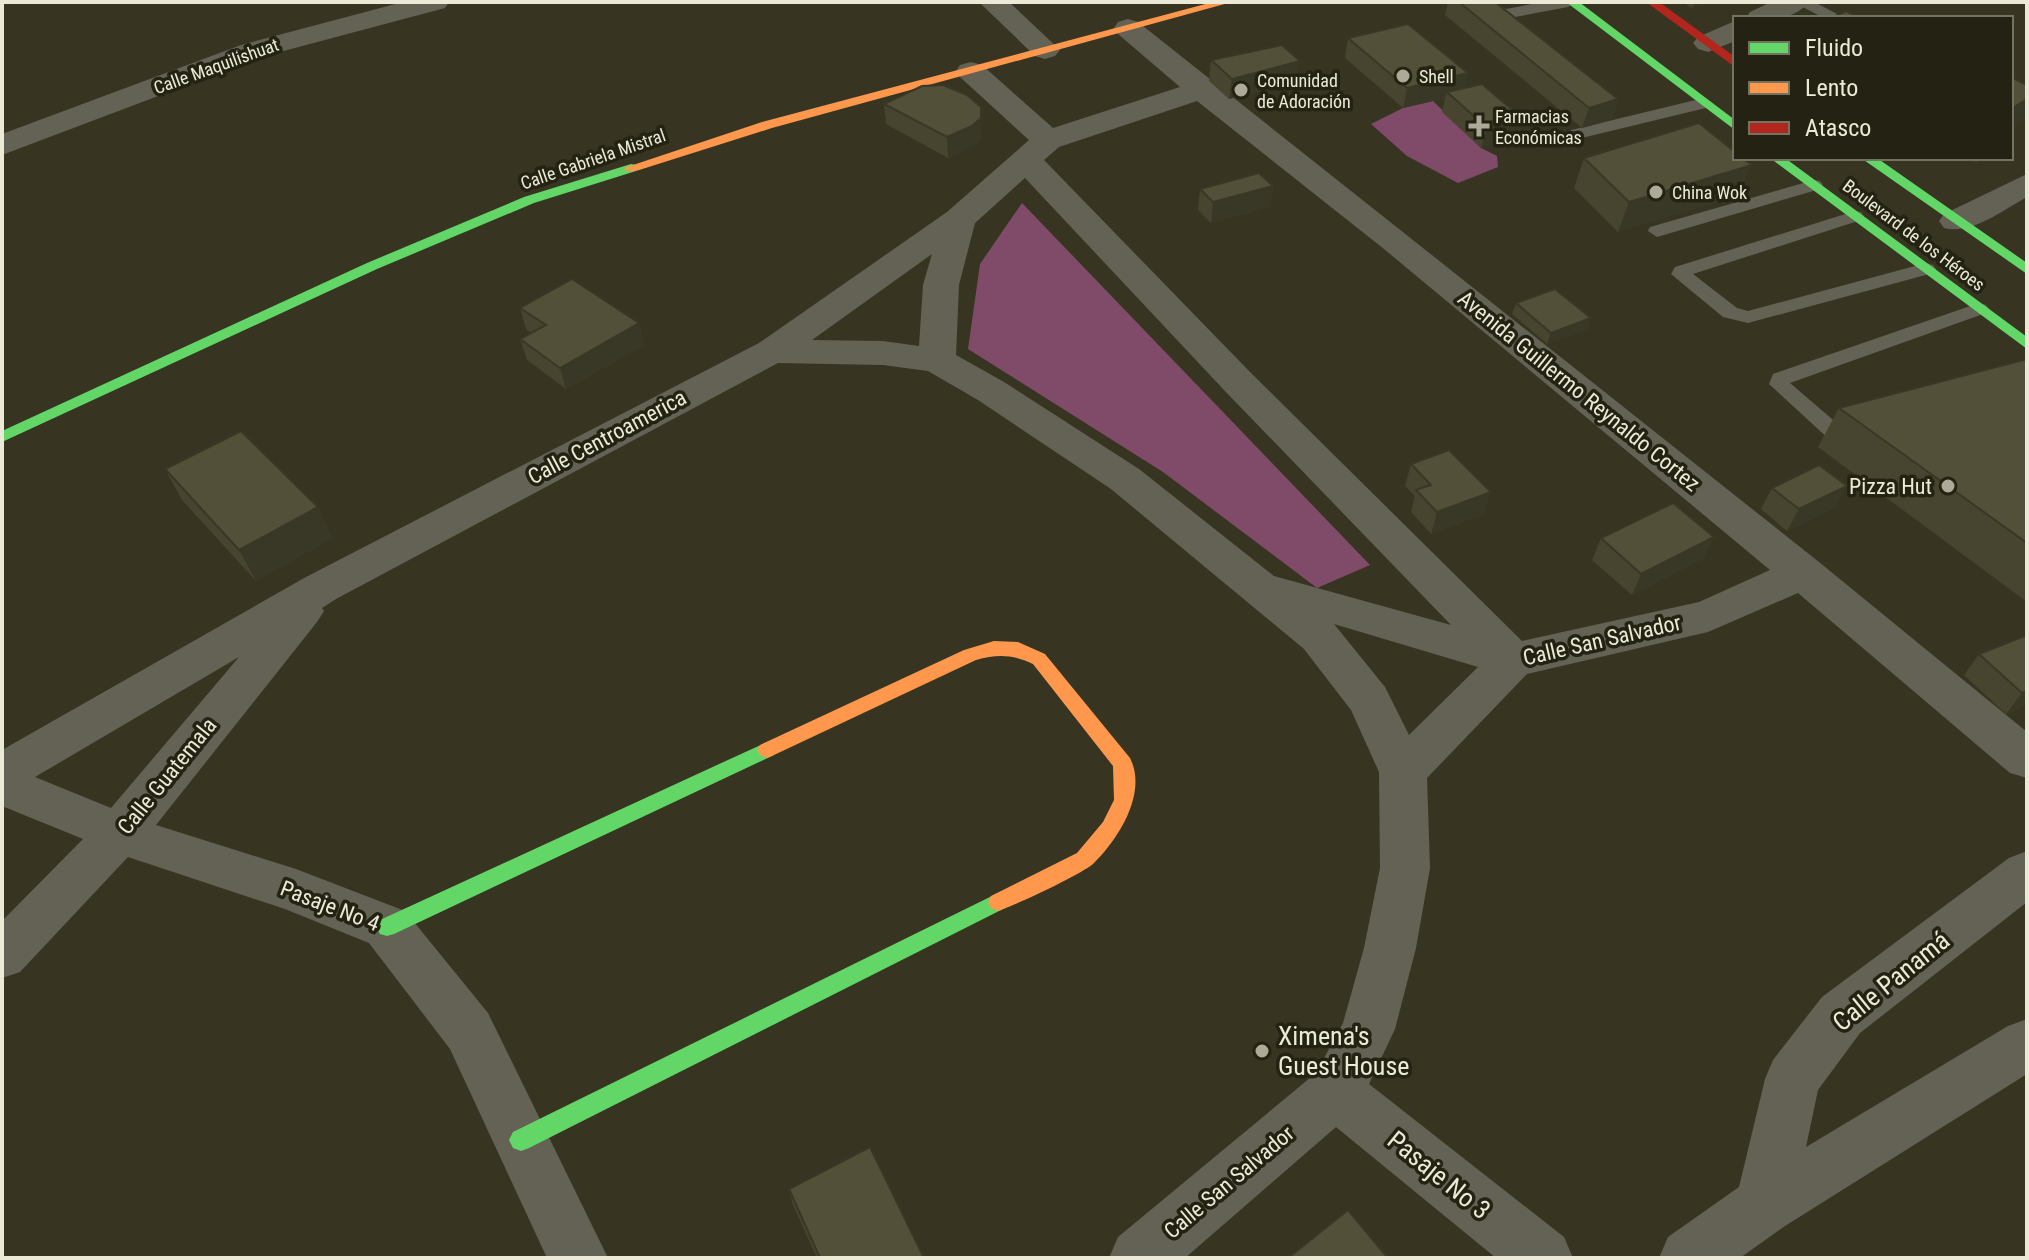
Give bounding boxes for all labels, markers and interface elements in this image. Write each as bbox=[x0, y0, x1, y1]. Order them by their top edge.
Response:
legend bbox=[1733, 16, 2013, 160]
street label: Calle Maquilishuat bbox=[151, 34, 281, 98]
text: Fluido bbox=[1805, 34, 1863, 62]
place label: Shell bbox=[1419, 66, 1454, 87]
marker: Shell bbox=[1394, 67, 1412, 85]
place label: Comunidad de Adoración bbox=[1257, 70, 1351, 112]
text: Lento bbox=[1805, 74, 1858, 102]
marker: Comunidad de Adoración bbox=[1232, 81, 1250, 99]
place label: Farmacias Económicas bbox=[1495, 106, 1582, 148]
text: Atasco bbox=[1805, 114, 1871, 142]
marker: Farmacias Económicas bbox=[1470, 117, 1488, 135]
street label: Calle Gabriela Mistral bbox=[518, 124, 668, 194]
street label: Boulevard de los Héroes bbox=[1839, 175, 1989, 295]
place label: China Wok bbox=[1672, 182, 1747, 203]
marker: China Wok bbox=[1647, 183, 1665, 201]
street label: Avenida Guillermo Reynaldo Cortez bbox=[1453, 286, 1705, 496]
street label: Calle Centroamerica bbox=[524, 385, 690, 489]
place label: Pizza Hut bbox=[1849, 474, 1932, 499]
marker: Pizza Hut bbox=[1939, 477, 1957, 495]
street label: Calle San Salvador bbox=[1520, 610, 1684, 670]
street label: Calle Guatemala bbox=[113, 713, 221, 839]
street label: Pasaje No 4 bbox=[277, 876, 383, 936]
street label: Calle Panamá bbox=[1827, 925, 1955, 1037]
place label: Ximena's Guest House bbox=[1278, 1021, 1409, 1081]
marker: Ximena's Guest House bbox=[1253, 1042, 1271, 1060]
street label: Calle San Salvador bbox=[1159, 1120, 1299, 1244]
street label: Pasaje No 3 bbox=[1382, 1125, 1496, 1225]

